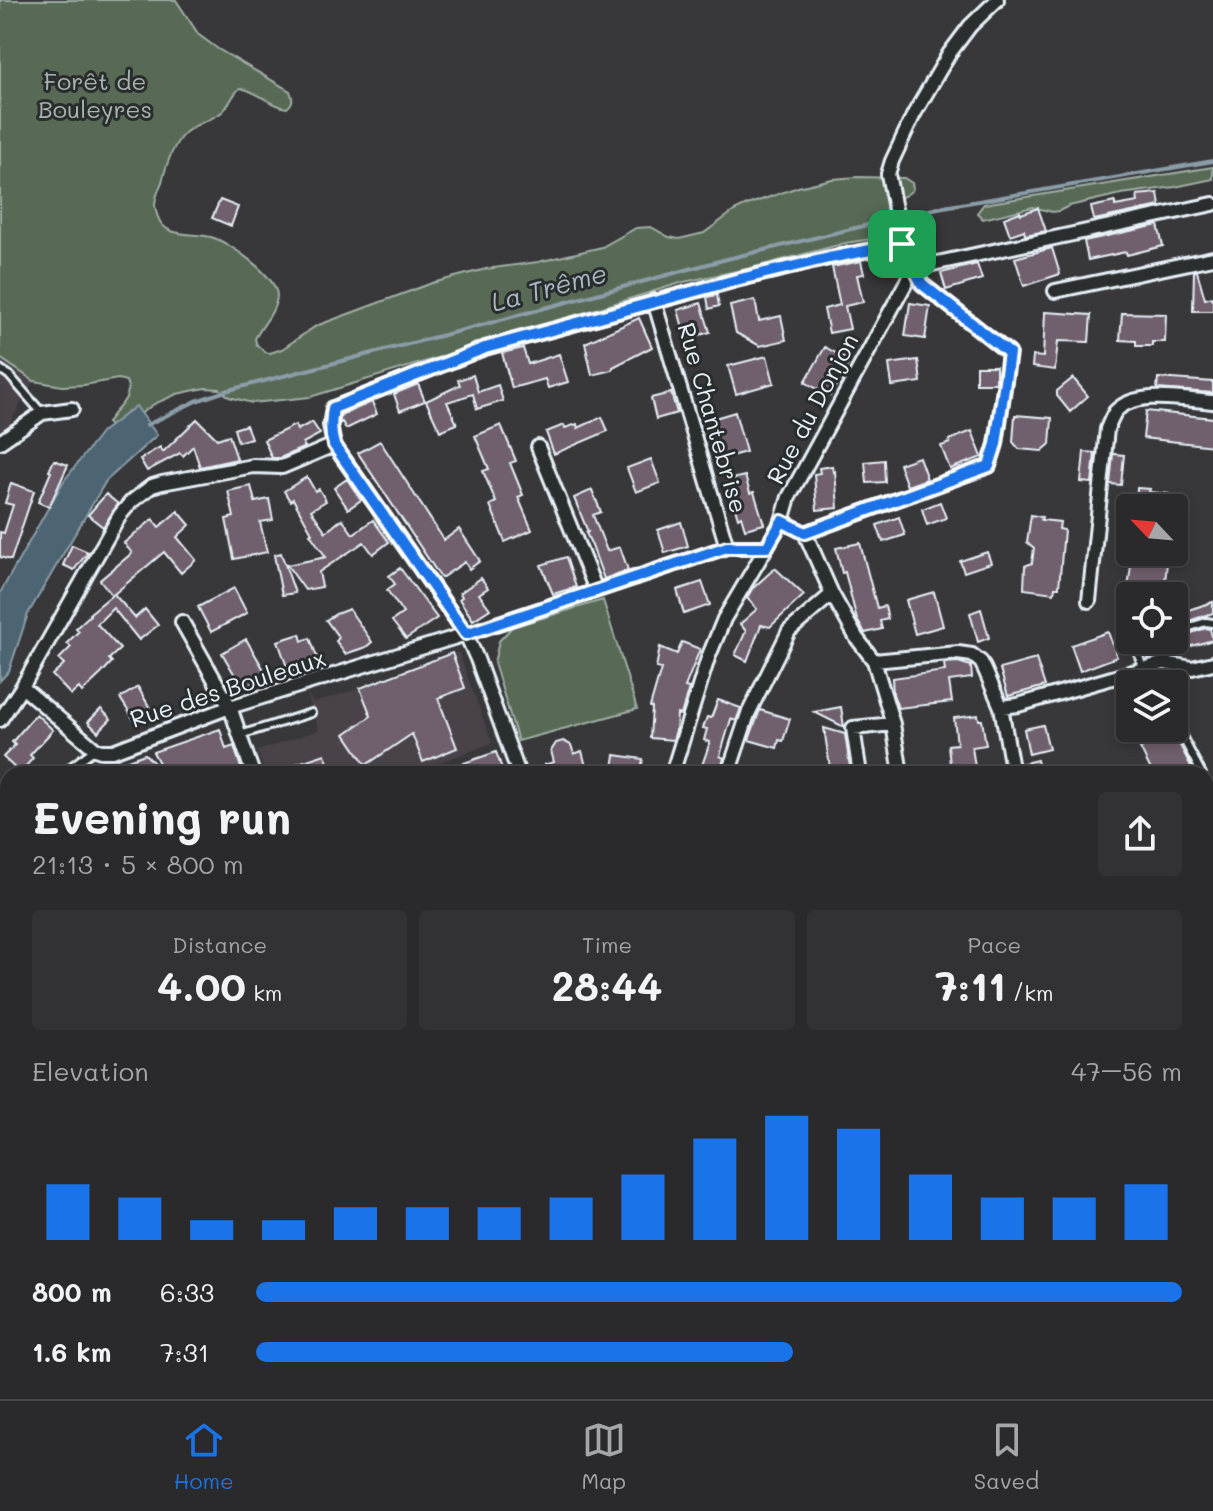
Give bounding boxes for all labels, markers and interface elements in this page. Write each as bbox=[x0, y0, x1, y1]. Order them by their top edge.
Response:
park label: Forêt de Bouleyres bbox=[38, 65, 152, 124]
pin bbox=[868, 210, 936, 278]
icon: arrive bbox=[880, 222, 924, 266]
water label: La Trême bbox=[487, 255, 610, 319]
street label: Rue Chantebrise bbox=[671, 319, 755, 516]
street label: Rue du Donjon bbox=[759, 327, 864, 489]
north arrow bbox=[1116, 494, 1188, 566]
map controls bbox=[1116, 494, 1188, 742]
button: locate bbox=[1116, 582, 1188, 654]
street label: Rue des Bouleaux bbox=[126, 641, 329, 734]
button: layers bbox=[1116, 670, 1188, 742]
text: Evening run bbox=[32, 788, 291, 845]
button: share bbox=[1098, 792, 1182, 876]
text: 21:13 · 5 × 800 m bbox=[32, 847, 244, 881]
text: Distance bbox=[172, 930, 267, 959]
text: Time bbox=[582, 930, 632, 959]
text: Pace bbox=[967, 930, 1021, 959]
text: 4.00 bbox=[157, 959, 246, 1011]
text: 28:44 bbox=[552, 959, 662, 1011]
text: 7:11 bbox=[935, 959, 1006, 1011]
text: km bbox=[246, 978, 282, 1007]
text: /km bbox=[1006, 978, 1053, 1007]
text: Elevation bbox=[32, 1054, 149, 1088]
text: 47–56 m bbox=[1071, 1054, 1182, 1088]
text: 800 m bbox=[32, 1275, 112, 1309]
text: 6:33 bbox=[160, 1275, 214, 1309]
text: 1.6 km bbox=[32, 1335, 111, 1369]
text: 7:31 bbox=[160, 1335, 209, 1369]
tab: Home bbox=[174, 1418, 234, 1495]
tab: Map bbox=[581, 1418, 626, 1495]
tab: Saved bbox=[974, 1418, 1039, 1495]

